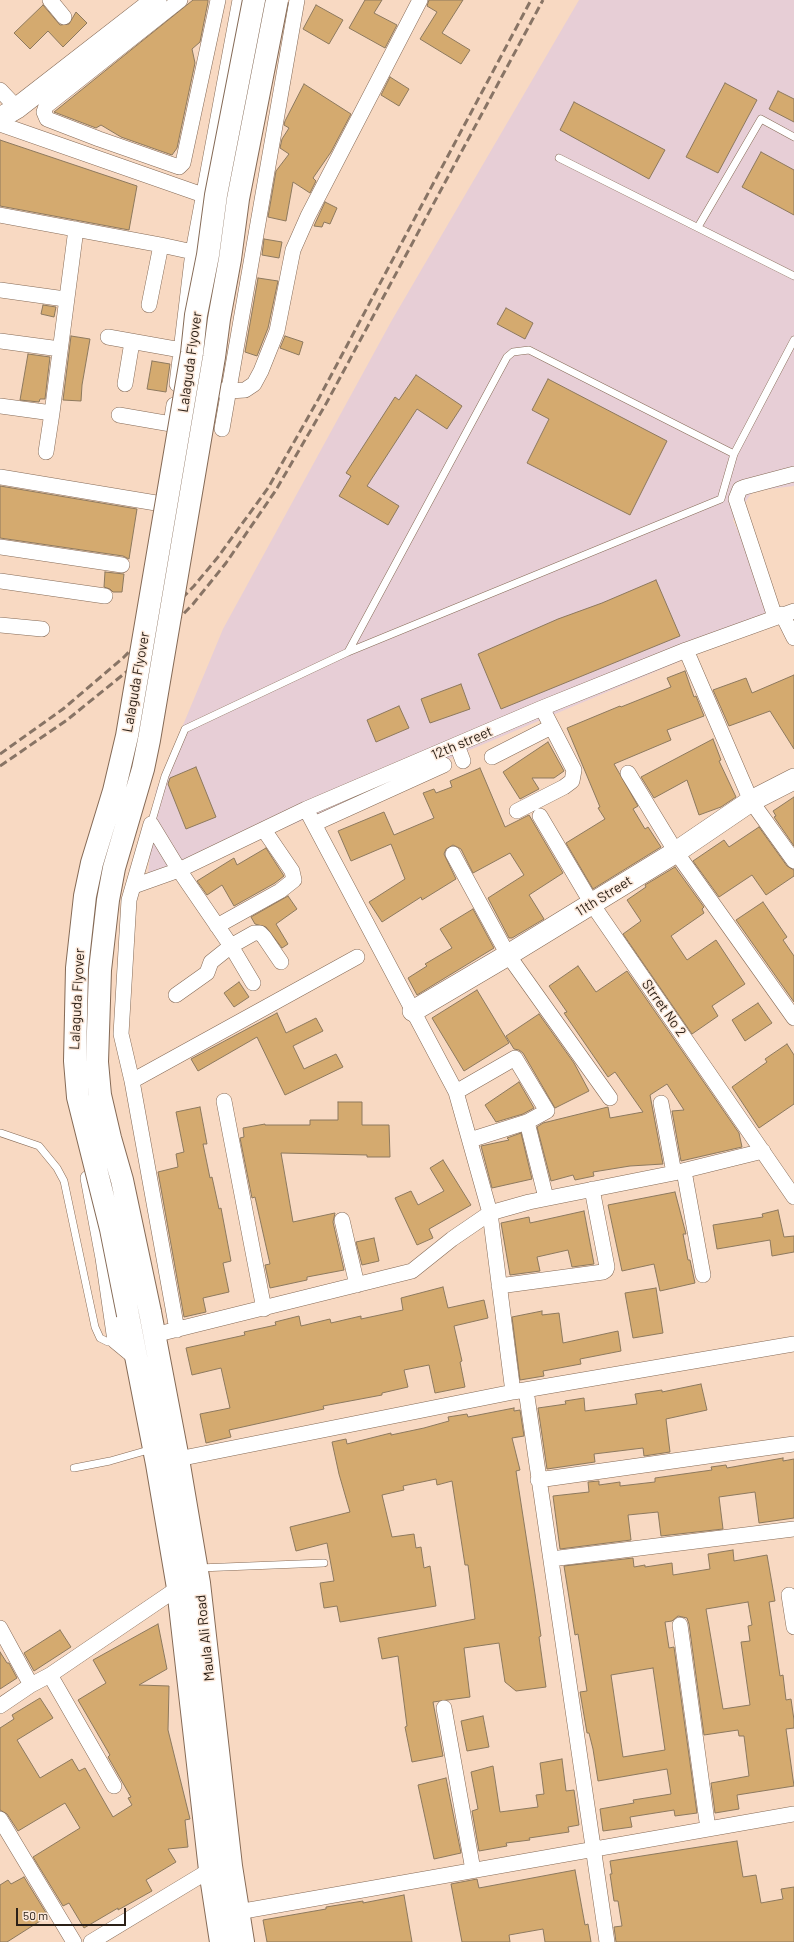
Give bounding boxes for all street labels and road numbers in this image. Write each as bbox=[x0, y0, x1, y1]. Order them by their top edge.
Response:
street label: Lalaguda Flyover bbox=[175, 310, 205, 414]
street label: Lalaguda Flyover bbox=[119, 630, 153, 734]
street label: 12th street bbox=[429, 723, 495, 763]
street label: 11th Street bbox=[573, 872, 635, 920]
street label: Lalaguda Flyover bbox=[66, 948, 88, 1050]
street label: Strret No 2 bbox=[638, 976, 690, 1040]
street label: Maula Ali Road bbox=[192, 1594, 218, 1682]

